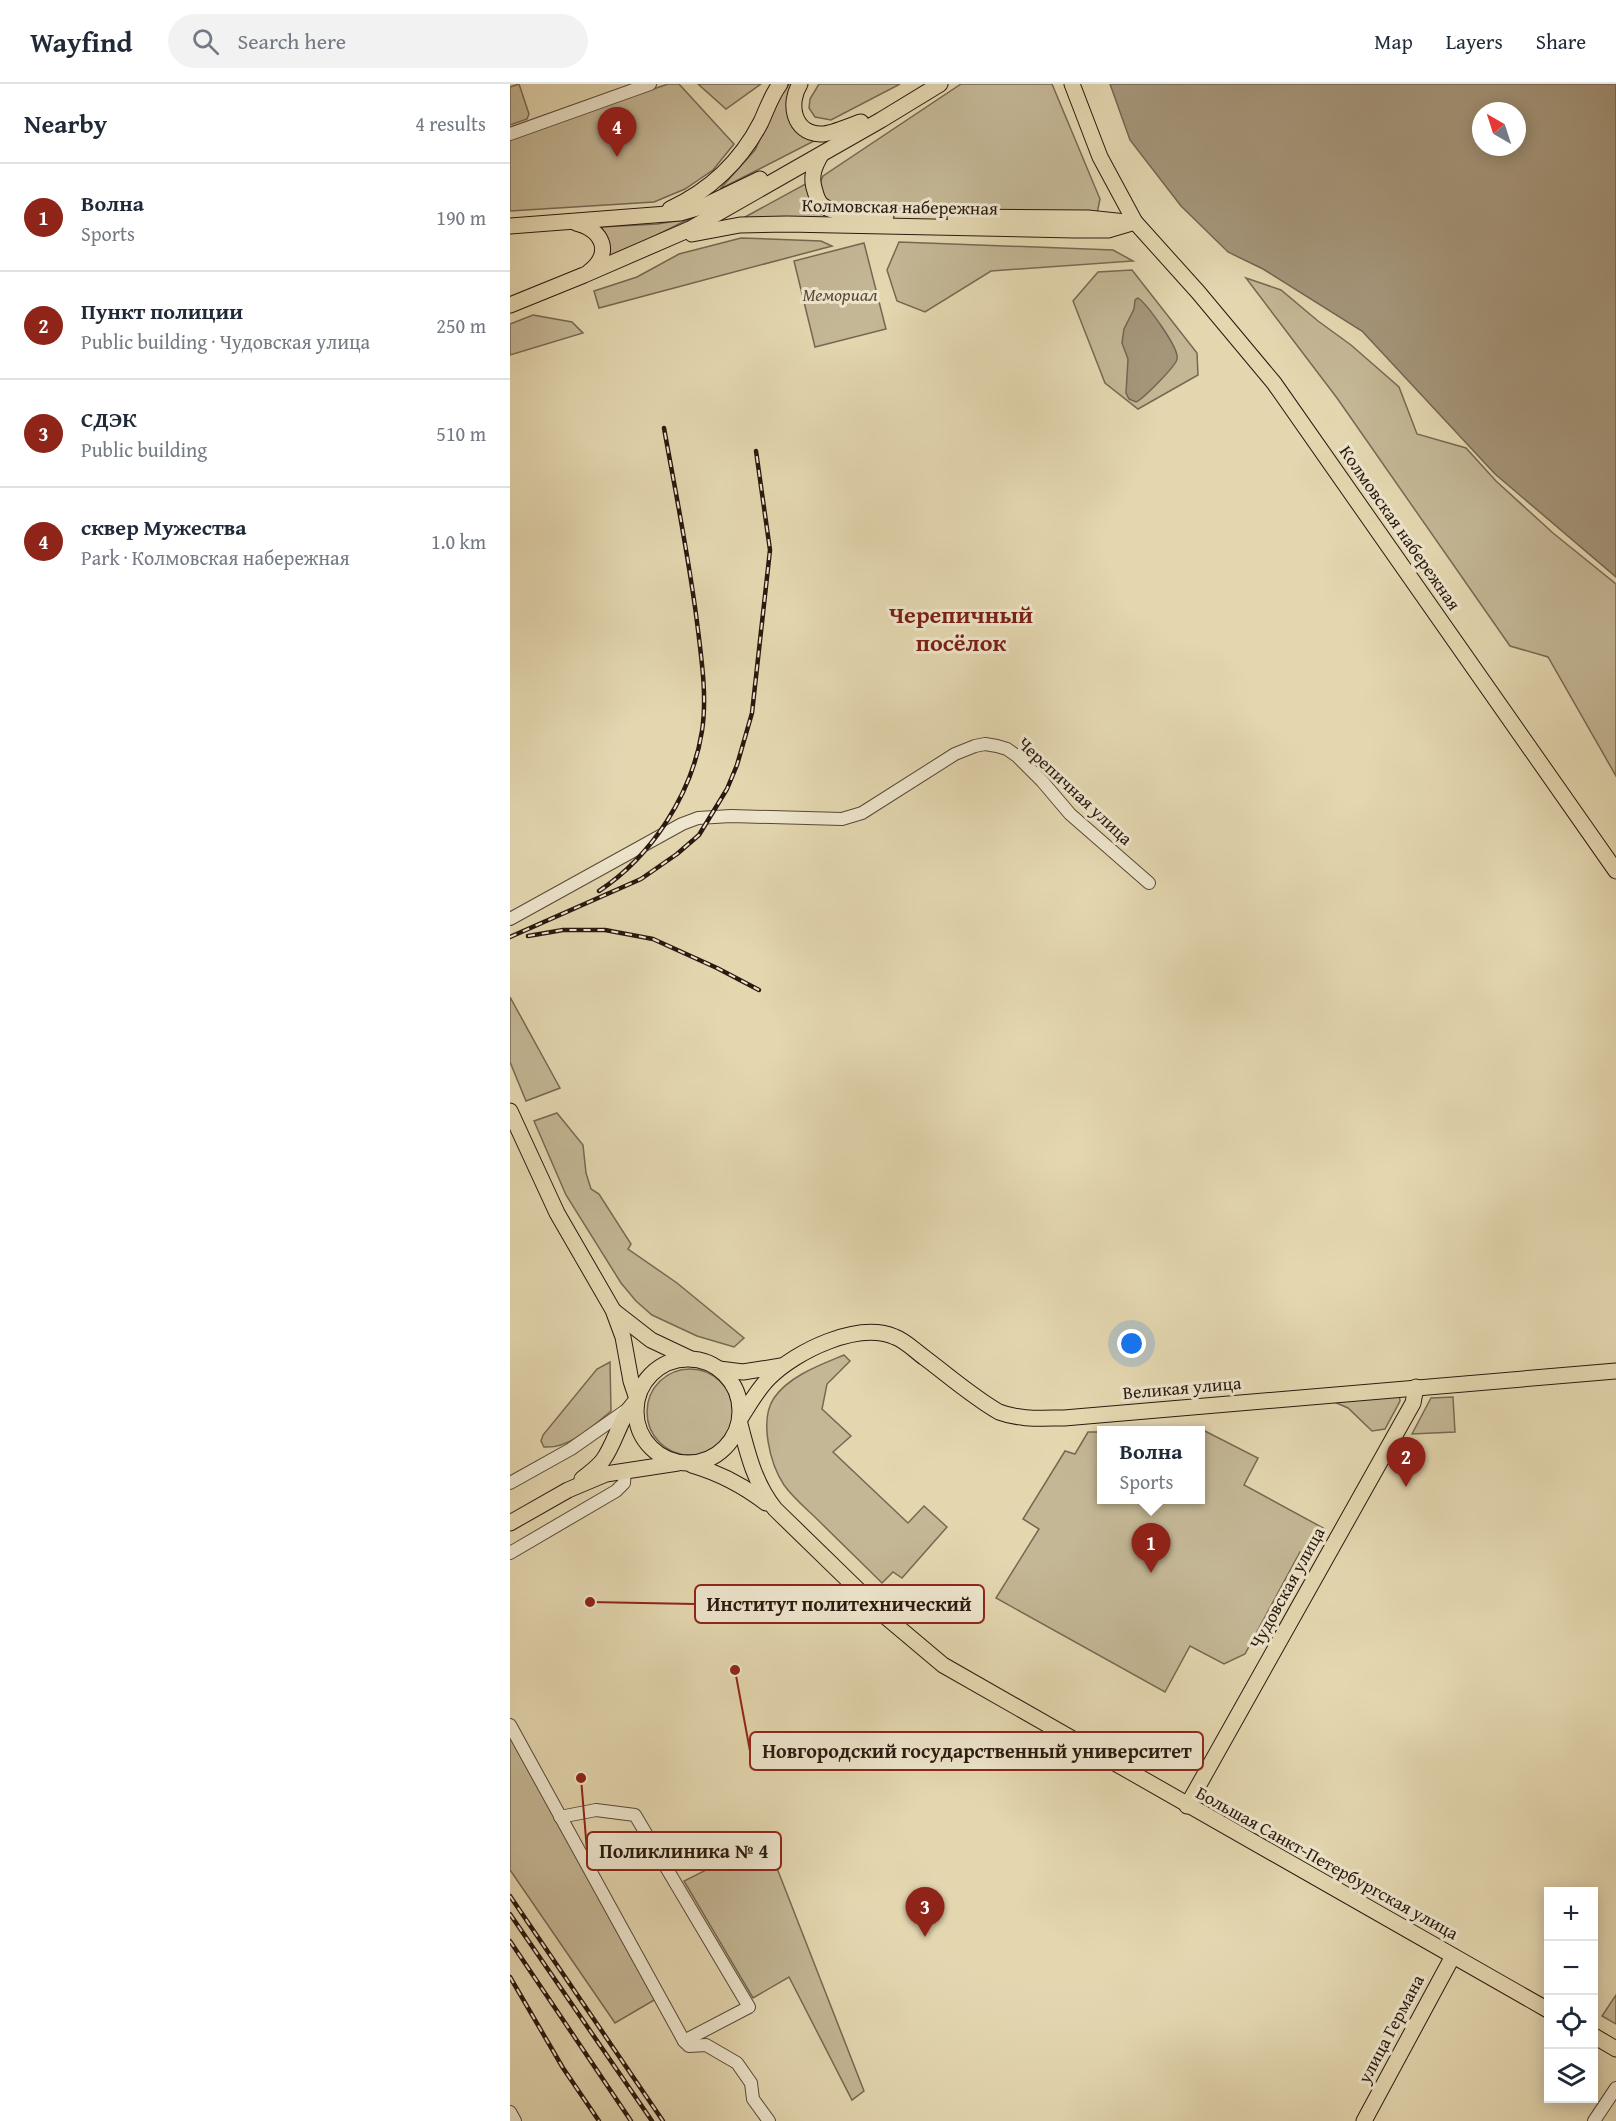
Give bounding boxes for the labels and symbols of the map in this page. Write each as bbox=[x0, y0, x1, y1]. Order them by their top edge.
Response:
north arrow bbox=[1472, 102, 1526, 156]
pin: 4 bbox=[598, 107, 636, 157]
street label: Колмовская набережная bbox=[802, 191, 998, 222]
park label: Мемориал bbox=[803, 281, 878, 308]
street label: Колмовская набережная bbox=[1333, 440, 1468, 616]
district label: Черепичный посёлок bbox=[889, 597, 1033, 660]
street label: Черепичная улица bbox=[1012, 730, 1139, 852]
your location bbox=[1117, 1329, 1146, 1358]
street label: Великая улица bbox=[1122, 1369, 1243, 1406]
pin: 2 bbox=[1386, 1438, 1426, 1487]
street label: Чудовская улица bbox=[1242, 1522, 1331, 1654]
pin: 1 bbox=[1132, 1524, 1170, 1573]
callout: Институт политехнический bbox=[695, 1585, 984, 1623]
text: Институт политехнический bbox=[706, 1589, 972, 1618]
callout: Новгородский государственный университет bbox=[750, 1732, 1203, 1770]
text: Новгородский государственный университет bbox=[762, 1736, 1192, 1765]
street label: Большая Санкт-Петербургская улица bbox=[1191, 1779, 1464, 1946]
callout: Поликлиника № 4 bbox=[587, 1832, 781, 1870]
text: Поликлиника № 4 bbox=[599, 1836, 769, 1865]
pin: 3 bbox=[906, 1888, 944, 1937]
street label: улица Германа bbox=[1350, 1969, 1431, 2089]

